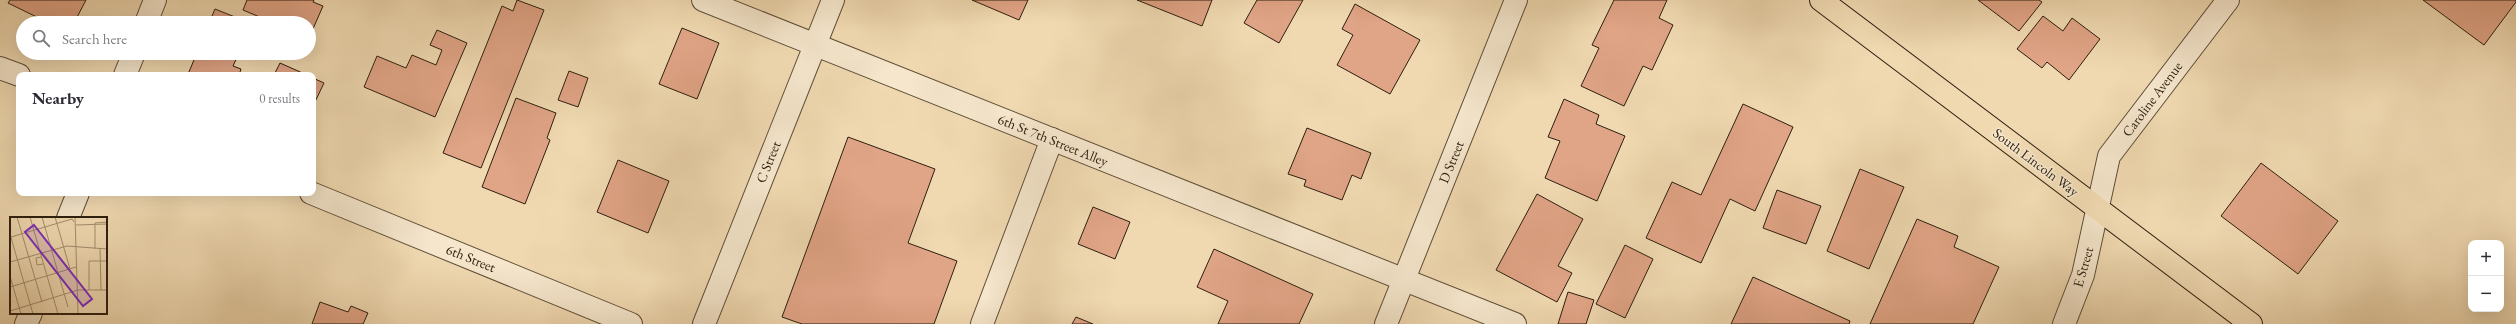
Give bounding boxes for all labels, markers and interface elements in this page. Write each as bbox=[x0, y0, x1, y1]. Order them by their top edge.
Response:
search box bbox=[16, 16, 316, 60]
icon: search bbox=[30, 27, 52, 49]
text: Search here bbox=[62, 29, 127, 48]
street label: Caroline Avenue bbox=[2118, 57, 2186, 140]
text: Nearby bbox=[32, 87, 84, 109]
text: 0 results bbox=[259, 90, 300, 107]
street label: 6th St 7th Street Alley bbox=[995, 110, 1112, 171]
street label: South Lincoln Way bbox=[1989, 124, 2083, 201]
street label: C Street bbox=[752, 138, 785, 186]
street label: D Street bbox=[1434, 138, 1468, 186]
inset map bbox=[10, 217, 107, 314]
street label: 6th Street bbox=[444, 240, 499, 276]
map controls bbox=[2468, 240, 2504, 312]
button: + bbox=[2468, 240, 2504, 276]
street label: E Street bbox=[2069, 244, 2098, 289]
button: − bbox=[2468, 276, 2504, 312]

